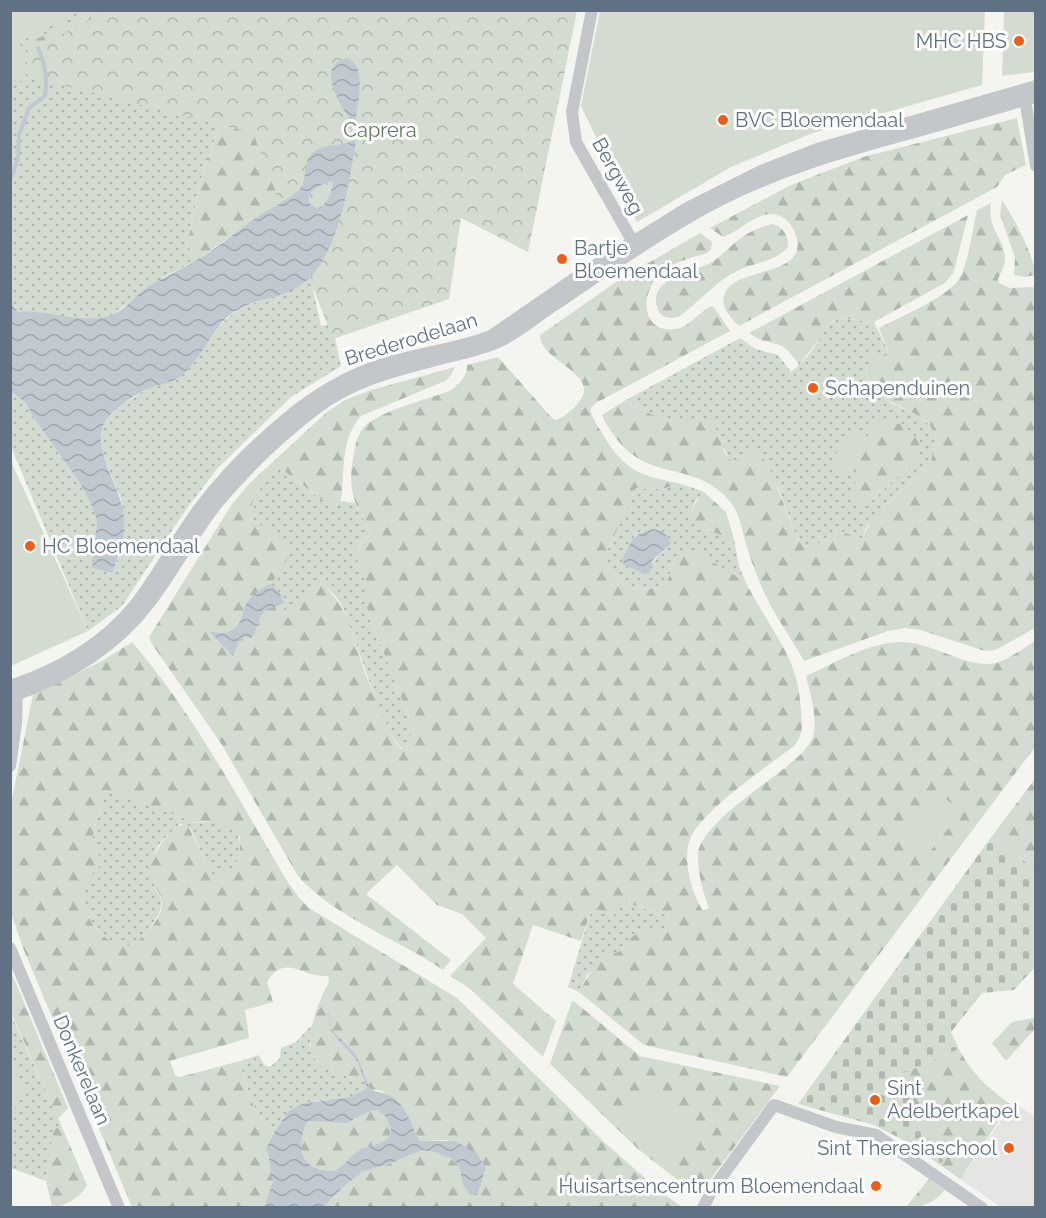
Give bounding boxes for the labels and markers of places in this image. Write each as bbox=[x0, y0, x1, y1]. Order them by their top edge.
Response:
place label: MHC HBS bbox=[916, 29, 1007, 53]
marker: MHC HBS bbox=[1012, 34, 1026, 48]
place label: BVC Bloemendaal bbox=[735, 108, 904, 132]
marker: BVC Bloemendaal bbox=[716, 113, 730, 127]
place label: Bartje Bloemendaal bbox=[574, 236, 698, 283]
marker: Bartje Bloemendaal bbox=[555, 252, 569, 266]
place label: Schapenduinen bbox=[825, 376, 970, 400]
marker: Schapenduinen bbox=[806, 381, 820, 395]
place label: HC Bloemendaal bbox=[42, 534, 200, 558]
marker: HC Bloemendaal bbox=[23, 539, 37, 553]
place label: Sint Adelbertkapel bbox=[887, 1076, 1019, 1123]
marker: Sint Adelbertkapel bbox=[868, 1093, 882, 1107]
place label: Sint Theresiaschool bbox=[817, 1136, 998, 1160]
marker: Sint Theresiaschool bbox=[1002, 1141, 1016, 1155]
place label: Huisartsencentrum Bloemendaal bbox=[559, 1174, 865, 1198]
marker: Huisartsencentrum Bloemendaal bbox=[869, 1179, 883, 1193]

